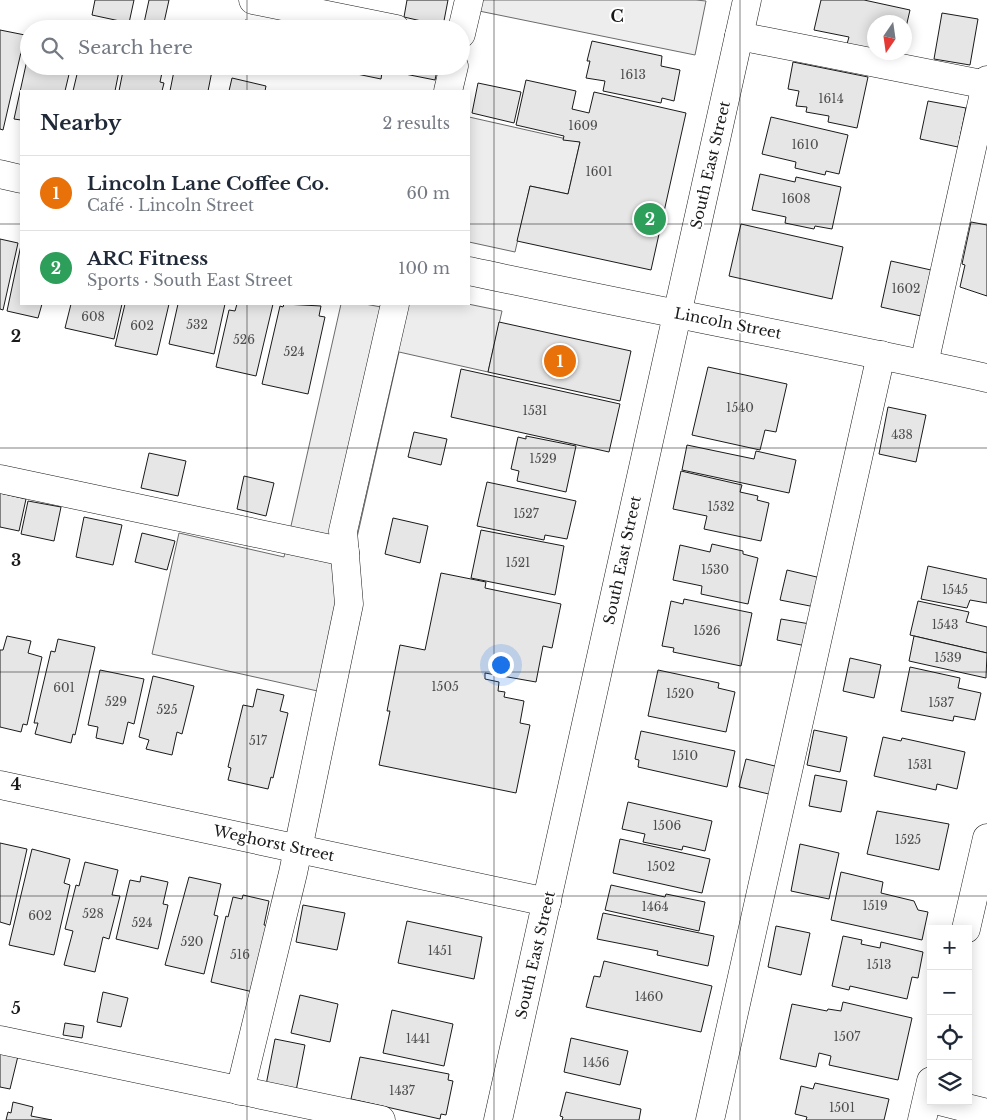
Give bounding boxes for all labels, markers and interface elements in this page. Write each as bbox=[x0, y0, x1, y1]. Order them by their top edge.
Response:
text: C bbox=[610, 6, 624, 26]
north arrow bbox=[867, 15, 912, 60]
search box bbox=[20, 20, 470, 75]
icon: search bbox=[38, 34, 66, 62]
text: Search here bbox=[78, 36, 193, 59]
house number: 1613 bbox=[620, 67, 646, 82]
house number: 1614 bbox=[818, 91, 844, 106]
street label: South East Street bbox=[686, 99, 734, 231]
text: Nearby bbox=[40, 110, 121, 136]
text: 2 results bbox=[382, 113, 450, 133]
house number: 1609 bbox=[568, 118, 598, 133]
house number: 1610 bbox=[792, 137, 819, 152]
house number: 1601 bbox=[586, 164, 613, 179]
text: Lincoln Lane Coffee Co. bbox=[87, 172, 329, 195]
text: 1 bbox=[53, 183, 59, 203]
text: 60 m bbox=[407, 183, 450, 203]
house number: 1608 bbox=[782, 191, 810, 206]
text: Café · Lincoln Street bbox=[87, 195, 254, 215]
pin: 2 bbox=[634, 200, 666, 238]
text: ARC Fitness bbox=[87, 247, 208, 270]
text: 2 bbox=[51, 258, 61, 278]
text: 100 m bbox=[398, 258, 450, 278]
text: Sports · South East Street bbox=[87, 270, 293, 290]
house number: 1602 bbox=[891, 281, 921, 296]
street label: Lincoln Street bbox=[673, 303, 784, 343]
house number: 608 bbox=[81, 309, 105, 324]
house number: 532 bbox=[186, 317, 208, 332]
house number: 602 bbox=[130, 318, 154, 333]
text: 2 bbox=[11, 326, 21, 346]
house number: 526 bbox=[233, 332, 255, 347]
pin: 1 bbox=[544, 342, 576, 380]
house number: 524 bbox=[283, 344, 305, 359]
house number: 1540 bbox=[726, 400, 754, 415]
house number: 1531 bbox=[523, 403, 547, 418]
house number: 438 bbox=[891, 427, 913, 442]
house number: 1529 bbox=[529, 451, 557, 466]
street label: South East Street bbox=[599, 494, 645, 626]
house number: 1532 bbox=[708, 499, 734, 514]
house number: 1527 bbox=[513, 506, 540, 521]
text: 3 bbox=[11, 550, 21, 570]
house number: 1521 bbox=[506, 555, 530, 570]
house number: 1530 bbox=[701, 562, 729, 577]
house number: 1545 bbox=[942, 582, 968, 597]
house number: 1543 bbox=[932, 617, 958, 632]
house number: 1526 bbox=[693, 623, 721, 638]
house number: 1539 bbox=[934, 650, 962, 665]
your location bbox=[488, 652, 514, 678]
house number: 1505 bbox=[431, 679, 459, 694]
house number: 601 bbox=[53, 680, 75, 695]
house number: 1520 bbox=[666, 686, 694, 701]
house number: 529 bbox=[105, 694, 127, 709]
house number: 1537 bbox=[928, 695, 955, 710]
house number: 525 bbox=[156, 702, 178, 717]
house number: 517 bbox=[249, 733, 268, 748]
house number: 1510 bbox=[672, 748, 698, 763]
house number: 1531 bbox=[908, 757, 932, 772]
text: 4 bbox=[11, 774, 21, 794]
house number: 1506 bbox=[653, 818, 682, 833]
street label: Weghorst Street bbox=[211, 821, 337, 865]
house number: 1525 bbox=[895, 832, 921, 847]
house number: 1502 bbox=[647, 859, 675, 874]
street label: South East Street bbox=[511, 889, 559, 1021]
house number: 1519 bbox=[862, 898, 888, 913]
house number: 1464 bbox=[641, 899, 669, 914]
house number: 528 bbox=[82, 906, 104, 921]
house number: 602 bbox=[28, 908, 52, 923]
house number: 524 bbox=[131, 915, 153, 930]
map controls bbox=[927, 925, 972, 1105]
button: + bbox=[927, 925, 972, 970]
house number: 520 bbox=[181, 934, 203, 949]
house number: 1451 bbox=[428, 943, 452, 958]
house number: 516 bbox=[230, 947, 250, 962]
house number: 1513 bbox=[867, 957, 891, 972]
button: − bbox=[927, 970, 972, 1015]
house number: 1460 bbox=[635, 989, 663, 1004]
text: 5 bbox=[11, 998, 21, 1018]
button: locate bbox=[927, 1015, 972, 1060]
house number: 1507 bbox=[834, 1029, 861, 1044]
house number: 1441 bbox=[406, 1031, 430, 1046]
house number: 1456 bbox=[583, 1055, 610, 1070]
button: layers bbox=[927, 1060, 972, 1105]
house number: 1437 bbox=[389, 1083, 416, 1098]
house number: 1501 bbox=[829, 1100, 855, 1115]

